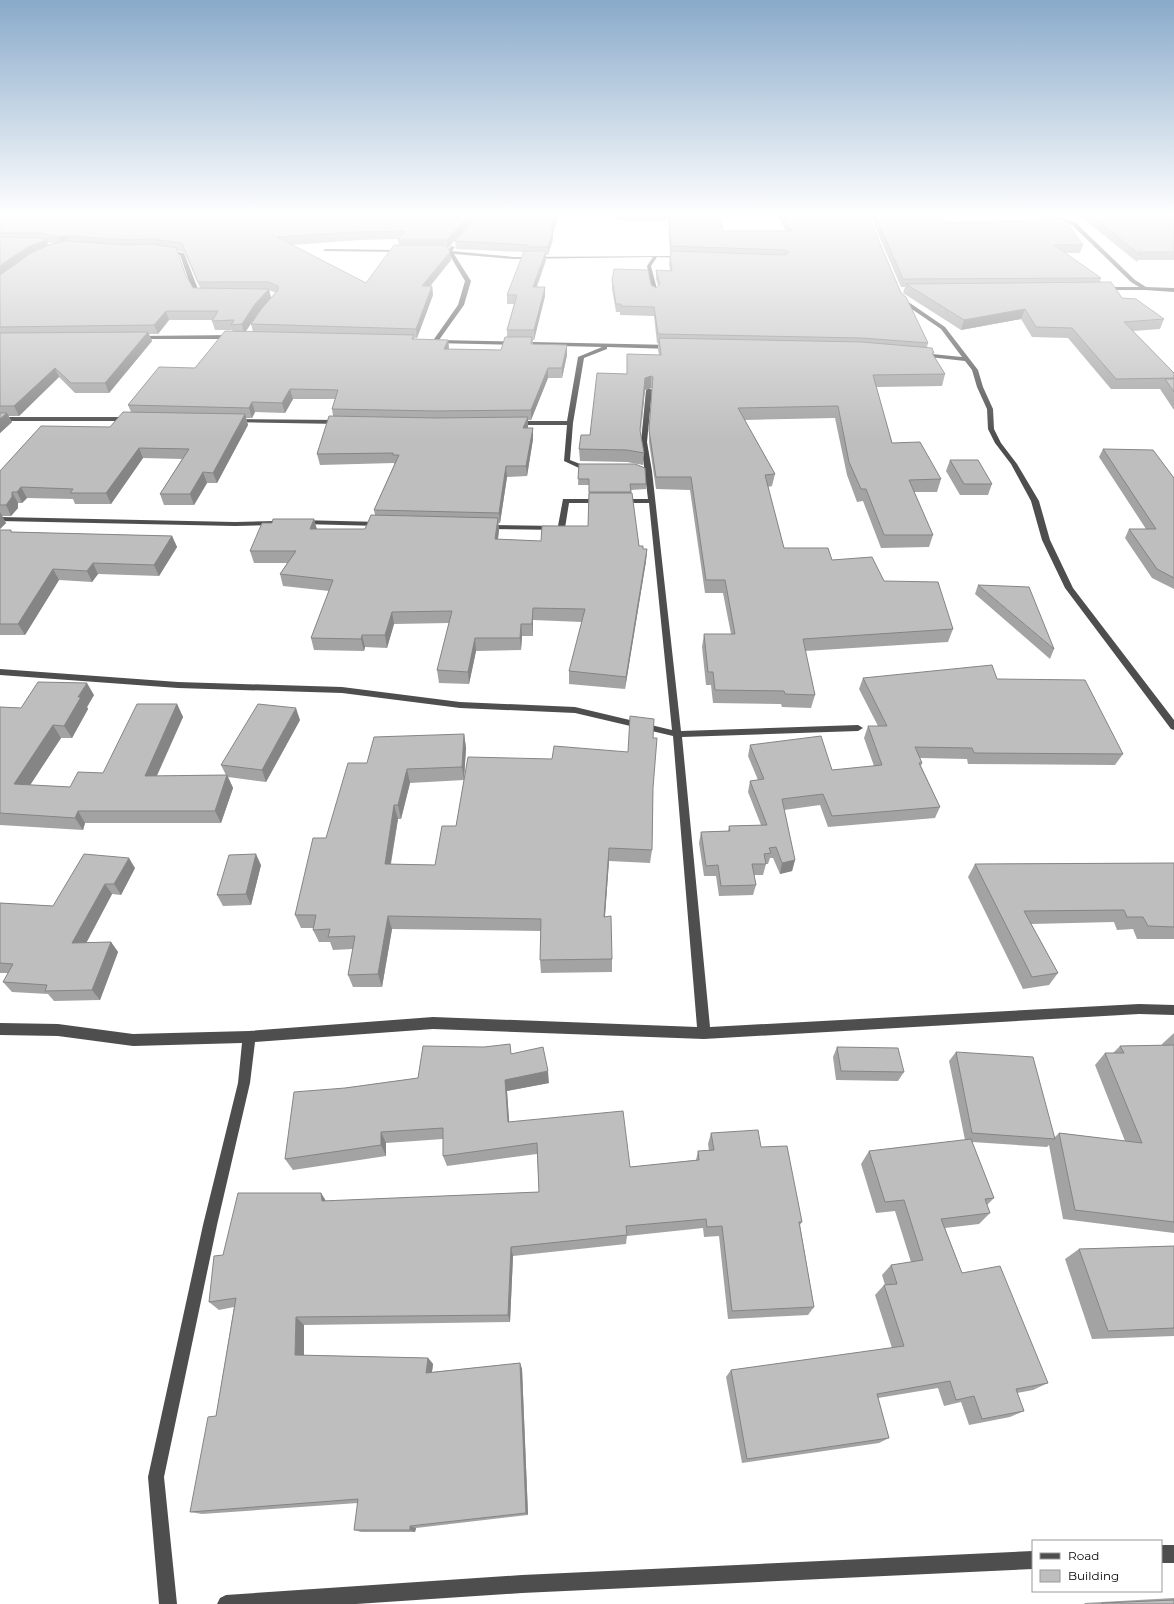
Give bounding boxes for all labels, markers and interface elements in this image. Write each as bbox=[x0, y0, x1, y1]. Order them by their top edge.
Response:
legend bbox=[1032, 1540, 1162, 1592]
text: Road bbox=[1068, 1548, 1099, 1563]
text: Building bbox=[1068, 1568, 1119, 1583]

